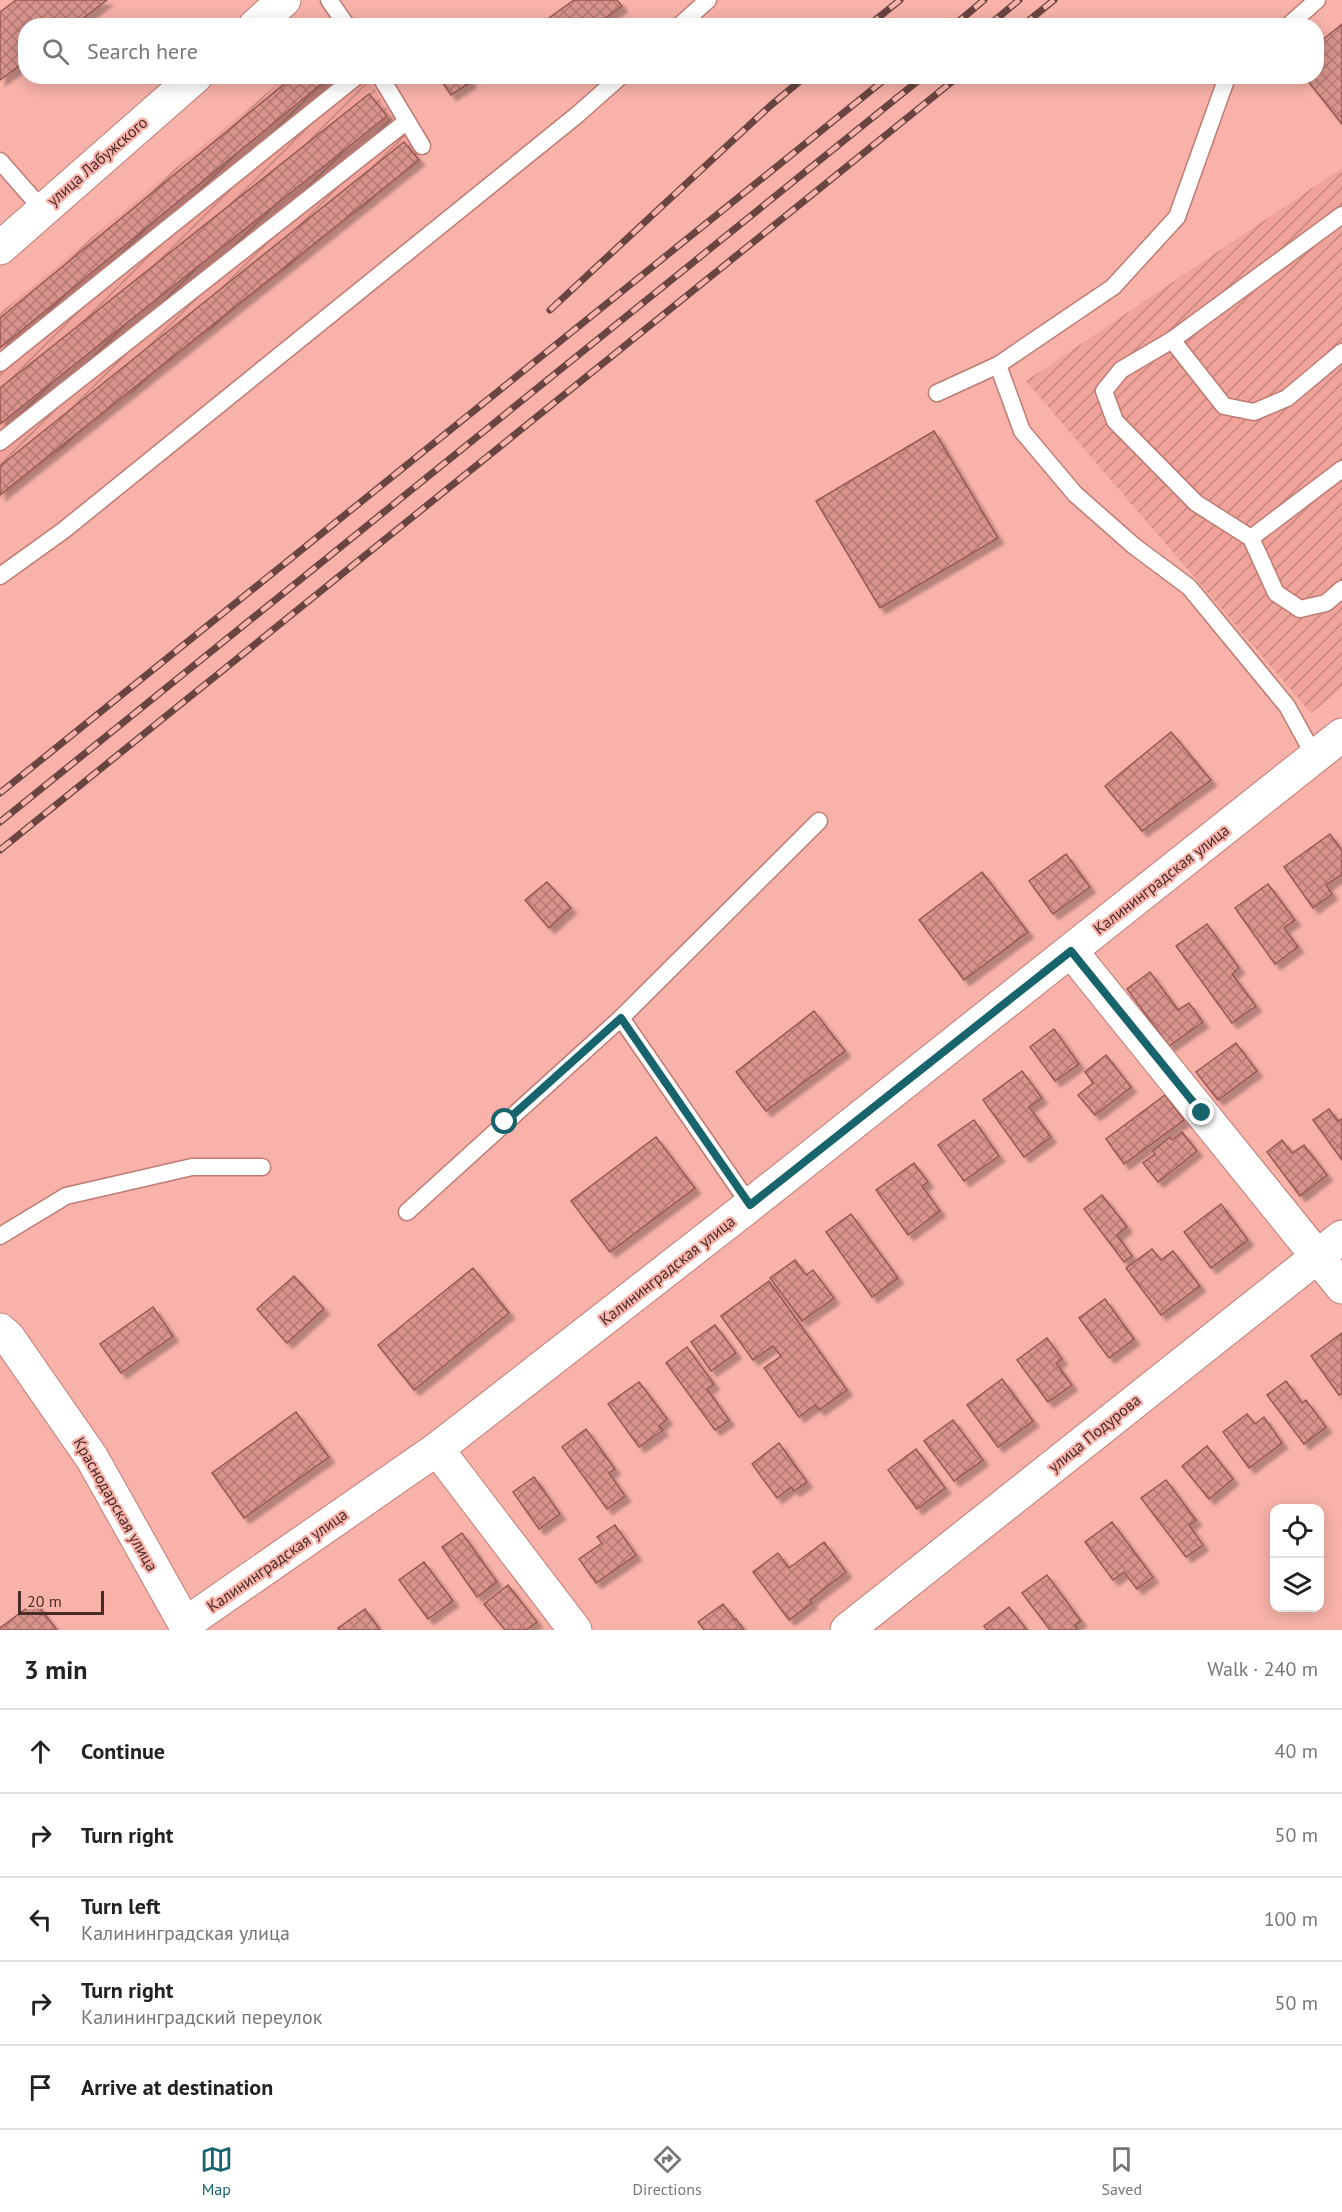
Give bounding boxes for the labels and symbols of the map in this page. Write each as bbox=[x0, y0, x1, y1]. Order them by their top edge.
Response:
street label: улица Лабужского bbox=[43, 112, 151, 210]
street label: Калининградская улица bbox=[1089, 820, 1233, 938]
route end bbox=[1188, 1099, 1214, 1125]
route start bbox=[491, 1108, 517, 1134]
street label: Калининградская улица bbox=[595, 1211, 739, 1329]
street label: улица Подурова bbox=[1044, 1390, 1144, 1476]
street label: Краснодарская улица bbox=[70, 1433, 162, 1575]
street label: Калининградская улица bbox=[203, 1504, 351, 1616]
scale bar bbox=[18, 1588, 104, 1616]

